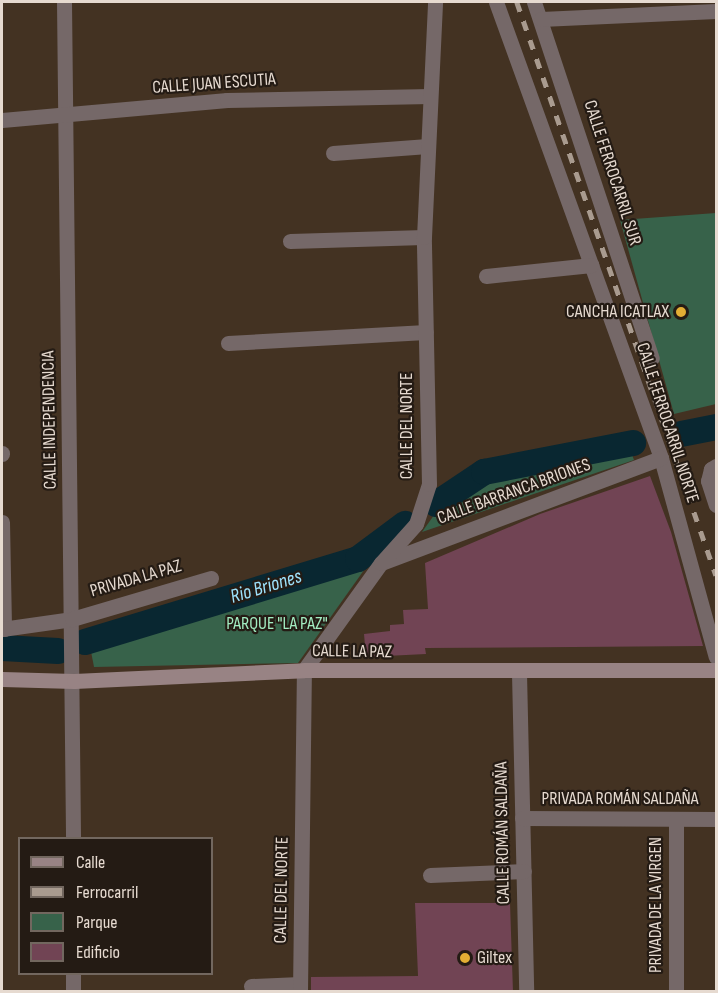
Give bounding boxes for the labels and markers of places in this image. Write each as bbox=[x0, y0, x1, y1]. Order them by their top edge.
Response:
place label: CANCHA ICATLAX bbox=[566, 301, 669, 323]
marker: CANCHA ICATLAX bbox=[674, 305, 688, 319]
place label: Giltex bbox=[477, 947, 512, 969]
marker: Giltex bbox=[458, 951, 472, 965]

